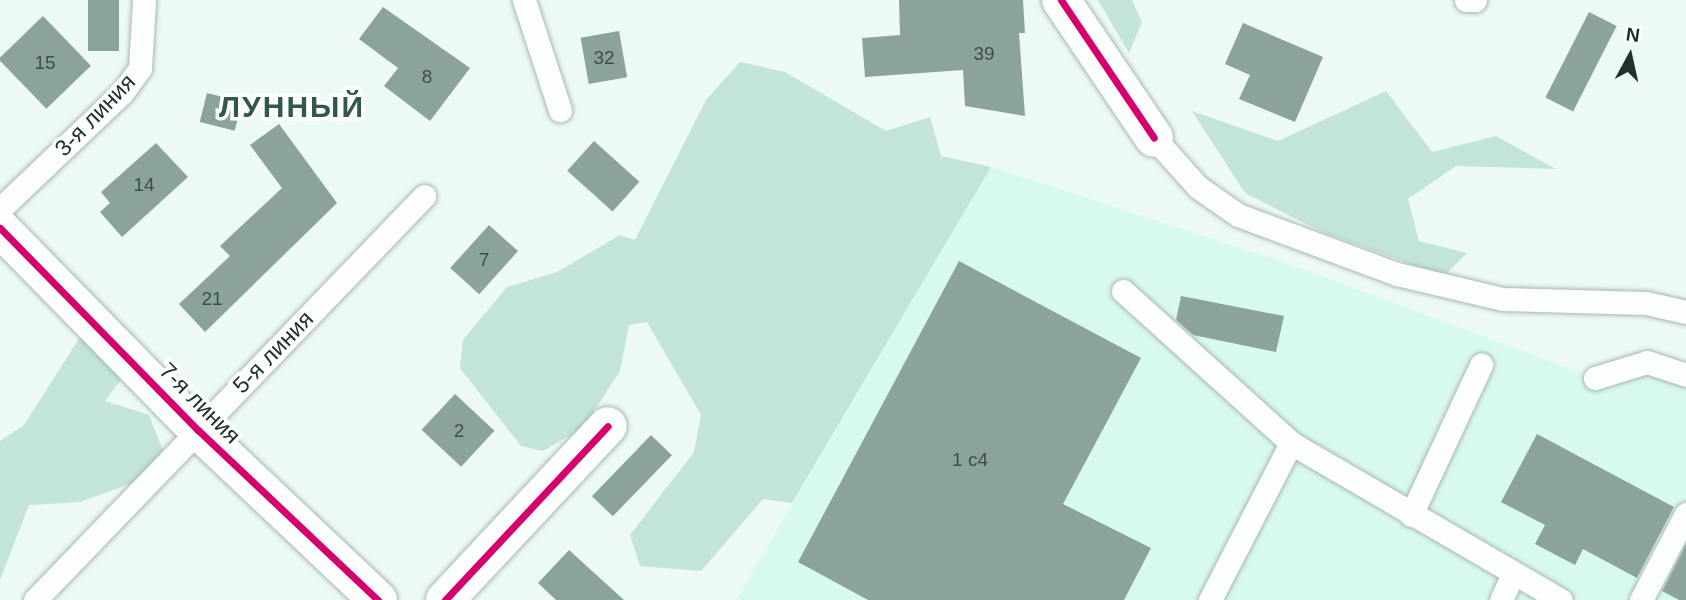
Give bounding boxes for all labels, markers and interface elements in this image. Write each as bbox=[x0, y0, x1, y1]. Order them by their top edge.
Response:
north arrow bbox=[1595, 21, 1665, 91]
text: N bbox=[1625, 23, 1641, 46]
house number: 39 bbox=[973, 43, 995, 65]
house number: 32 bbox=[593, 47, 615, 69]
house number: 15 bbox=[34, 52, 56, 74]
house number: 8 bbox=[422, 66, 432, 88]
street label: 3-я линия bbox=[49, 68, 141, 162]
district label: ЛУННЫЙ bbox=[220, 89, 364, 125]
house number: 14 bbox=[133, 174, 155, 196]
house number: 7 bbox=[479, 249, 489, 271]
house number: 21 bbox=[201, 288, 223, 310]
street label: 5-я линия bbox=[227, 305, 319, 399]
street label: 7-я линия bbox=[154, 357, 246, 449]
house number: 2 bbox=[454, 420, 464, 442]
house number: 1 с4 bbox=[952, 449, 988, 471]

